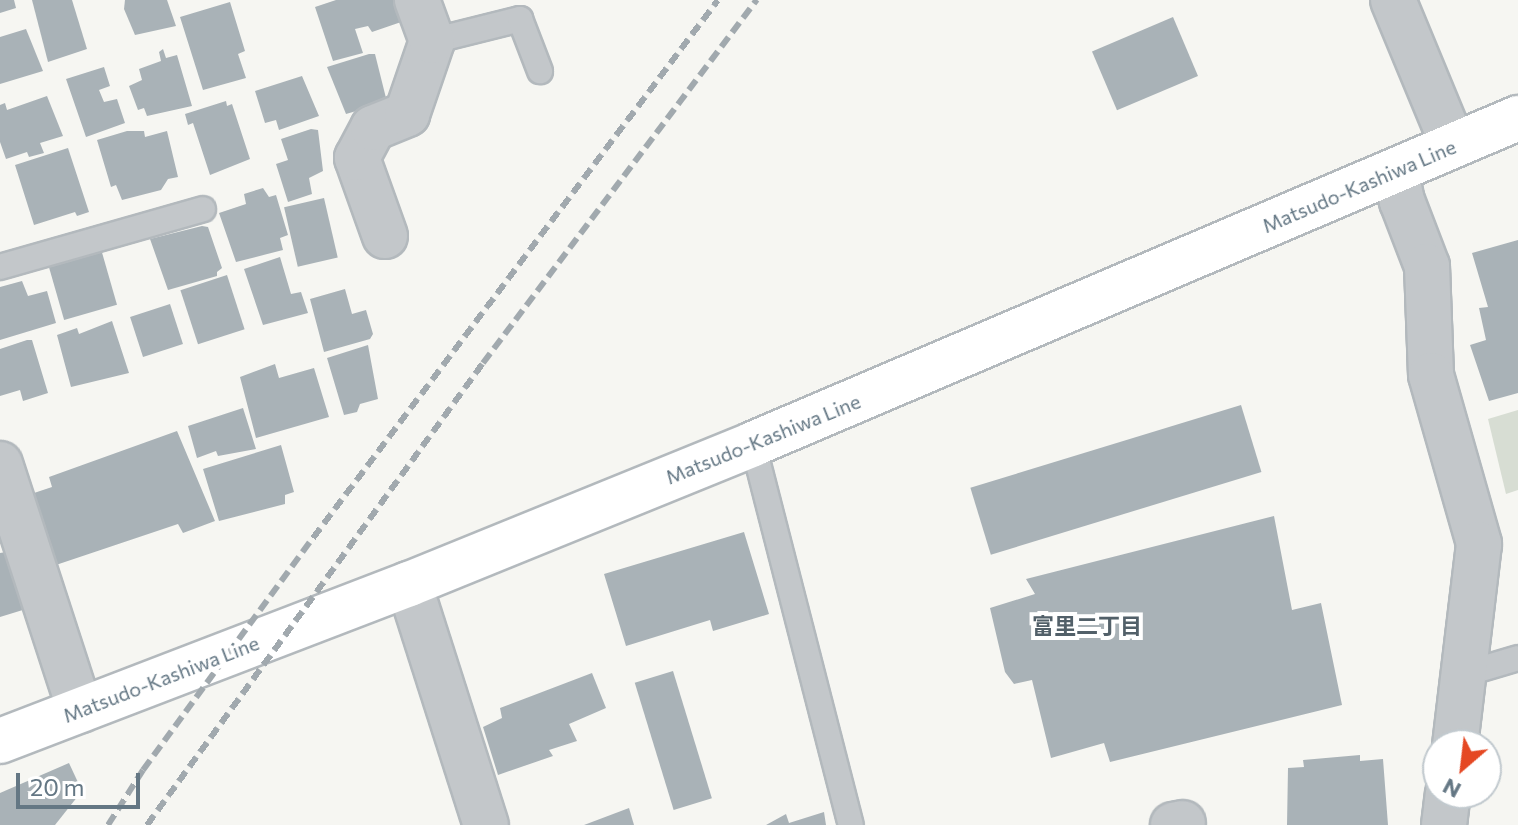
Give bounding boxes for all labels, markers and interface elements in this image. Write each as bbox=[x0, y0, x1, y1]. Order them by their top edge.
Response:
street label: Matsudo-Kashiwa Line bbox=[1259, 134, 1459, 238]
street label: Matsudo-Kashiwa Line bbox=[662, 389, 864, 489]
district label: 富里二丁目 bbox=[1032, 613, 1142, 639]
street label: Matsudo-Kashiwa Line bbox=[60, 631, 262, 727]
north arrow bbox=[1422, 729, 1502, 809]
scale bar bbox=[20, 757, 144, 807]
text: 20 m bbox=[30, 772, 84, 801]
text: N bbox=[1438, 773, 1465, 805]

